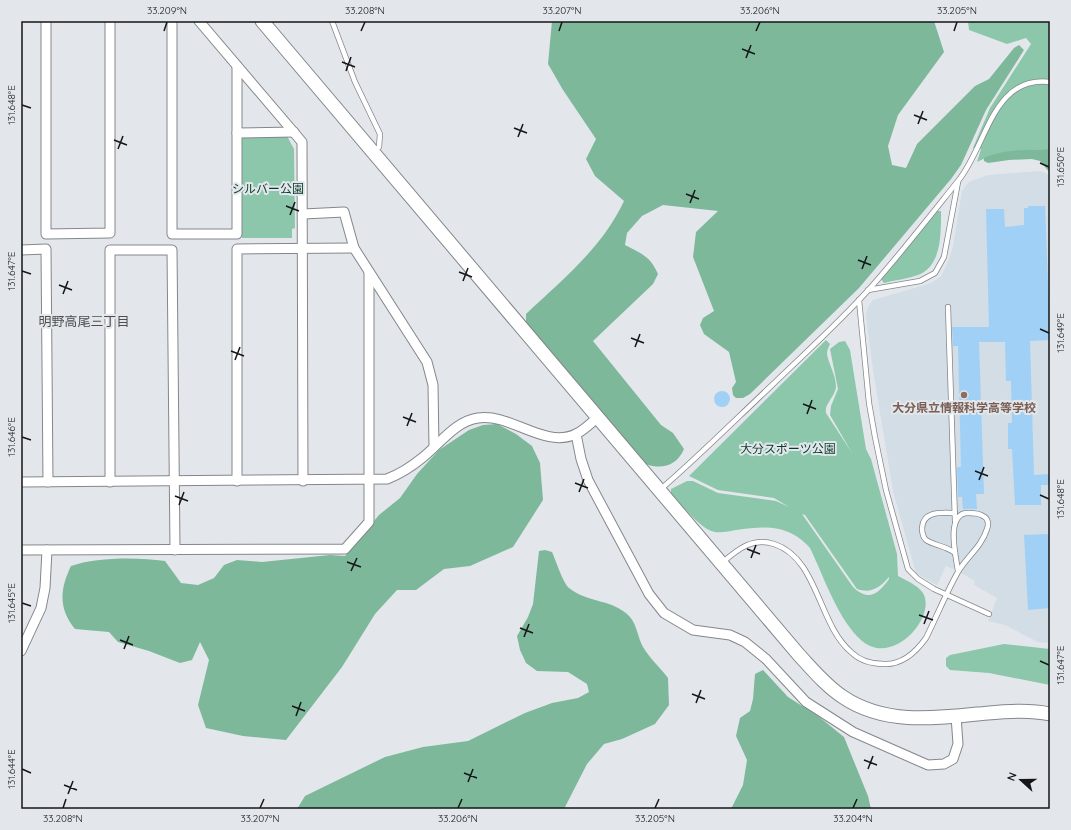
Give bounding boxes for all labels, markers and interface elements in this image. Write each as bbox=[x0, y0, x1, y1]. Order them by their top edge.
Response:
text: 33.209°N bbox=[147, 4, 187, 17]
text: 33.208°N bbox=[345, 4, 385, 17]
text: 33.207°N bbox=[543, 4, 581, 17]
text: 33.206°N bbox=[740, 4, 780, 17]
text: 33.205°N bbox=[937, 4, 977, 17]
text: 131.648°E bbox=[5, 85, 18, 125]
text: 131.650°E bbox=[1054, 147, 1067, 187]
park label: シルバー公園 bbox=[232, 181, 304, 196]
text: 131.647°E bbox=[5, 251, 18, 291]
district label: 明野高尾三丁目 bbox=[38, 313, 130, 329]
text: 131.649°E bbox=[1054, 313, 1067, 353]
marker: 大分県立情報科学高等学校 bbox=[959, 390, 969, 400]
place label: 大分県立情報科学高等学校 bbox=[892, 400, 1036, 415]
text: 131.646°E bbox=[5, 417, 18, 457]
park label: 大分スポーツ公園 bbox=[740, 441, 836, 456]
text: 131.648°E bbox=[1054, 479, 1067, 519]
text: 131.645°E bbox=[5, 583, 18, 623]
text: 131.647°E bbox=[1054, 645, 1067, 685]
text: 131.644°E bbox=[5, 749, 18, 789]
north arrow bbox=[1001, 760, 1041, 800]
text: N bbox=[1004, 770, 1020, 783]
text: 33.208°N bbox=[43, 812, 83, 825]
text: 33.207°N bbox=[241, 812, 279, 825]
text: 33.206°N bbox=[438, 812, 478, 825]
text: 33.205°N bbox=[635, 812, 675, 825]
text: 33.204°N bbox=[833, 812, 873, 825]

